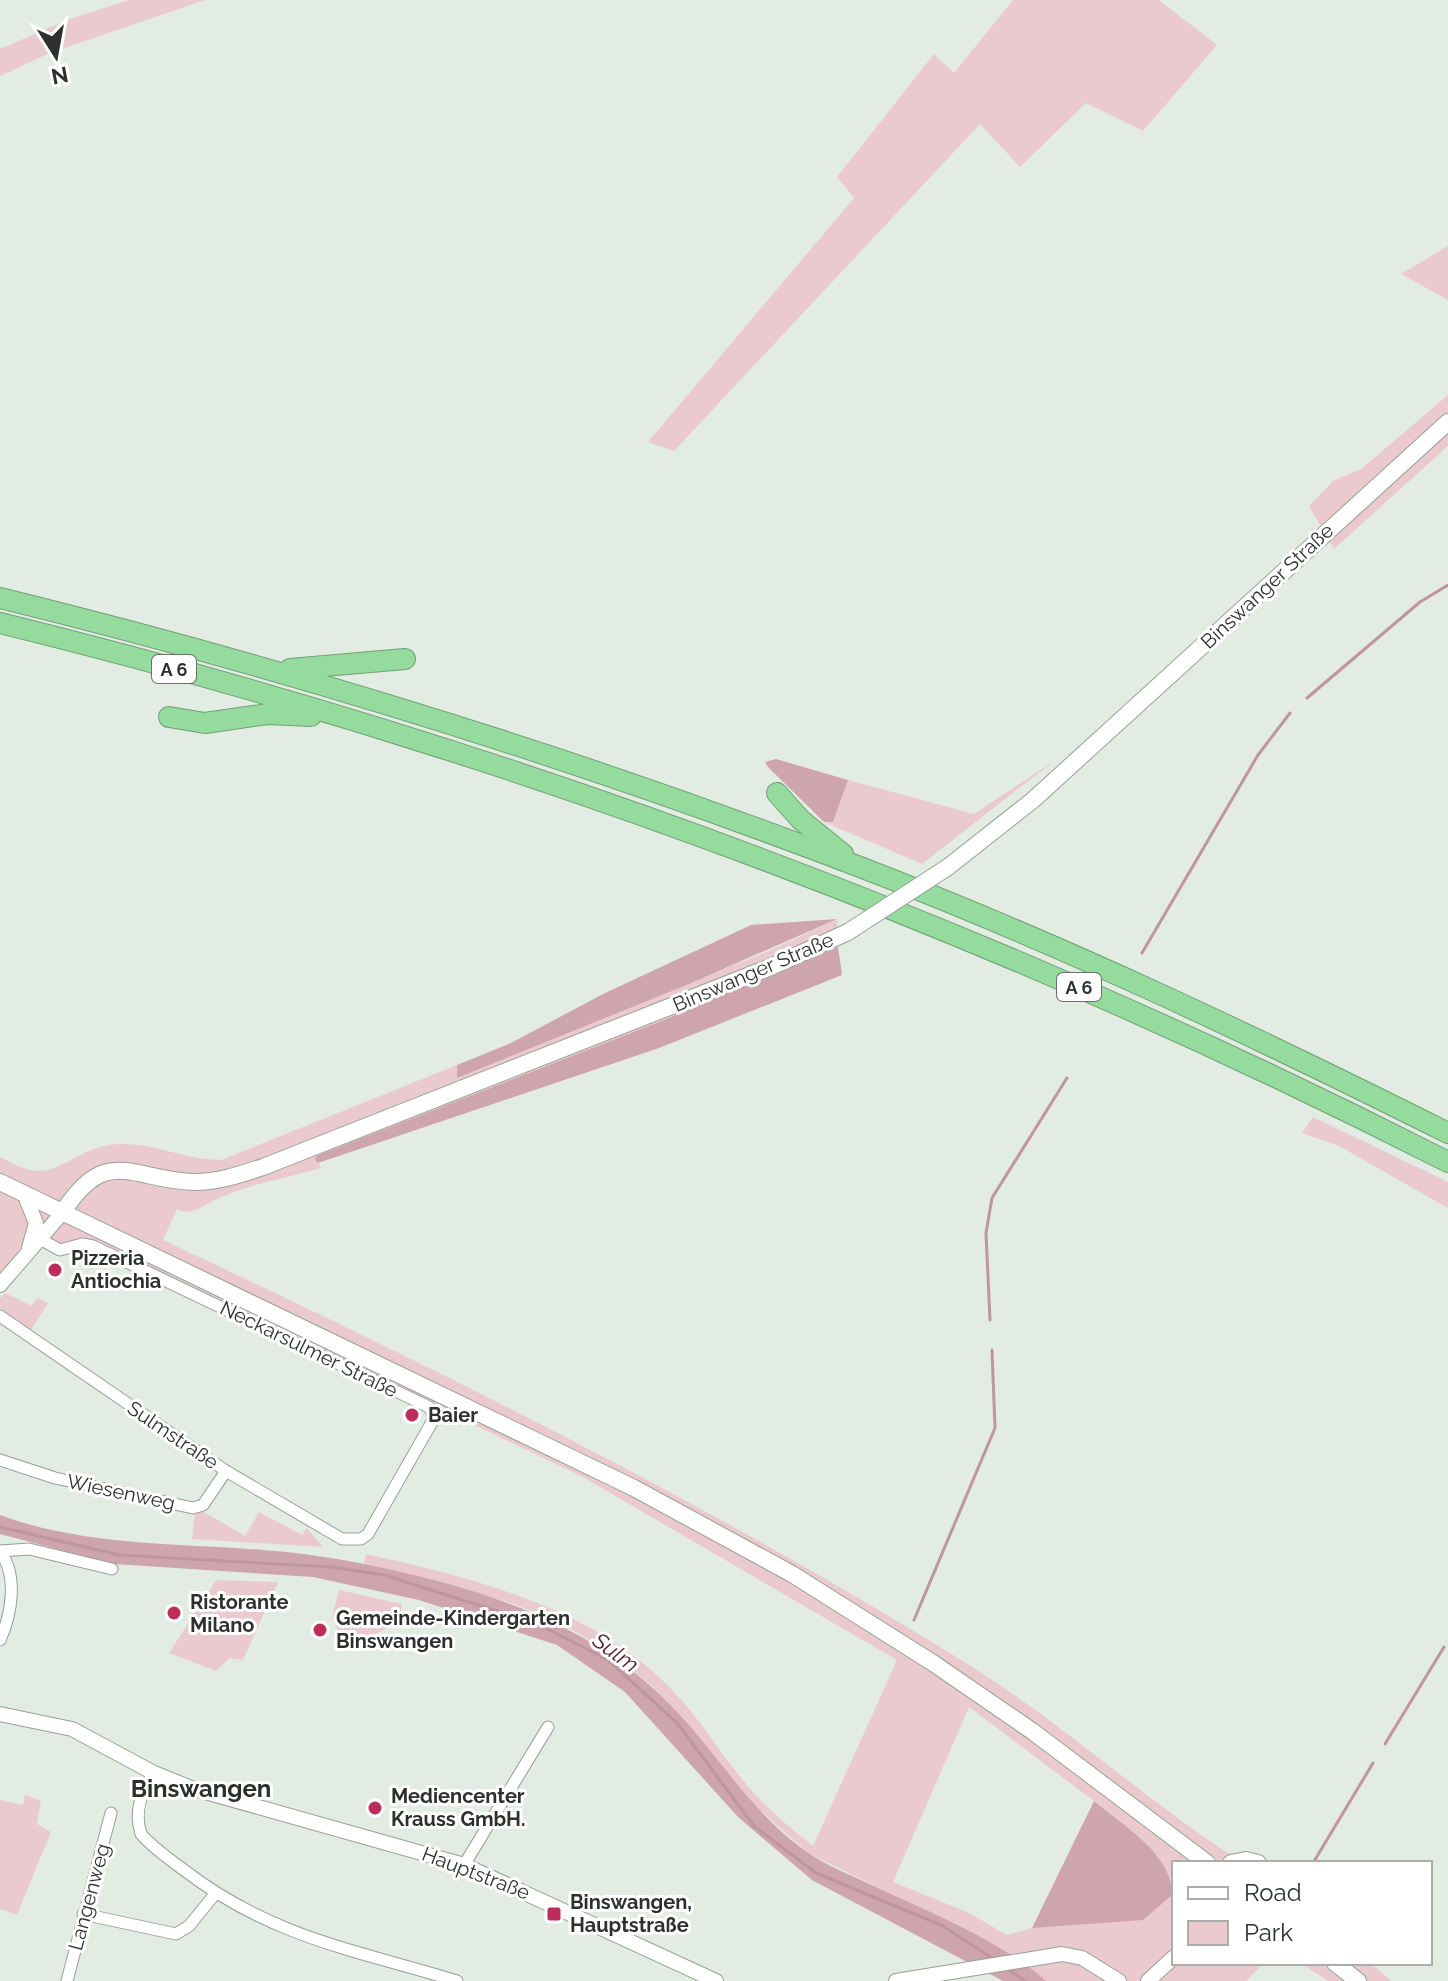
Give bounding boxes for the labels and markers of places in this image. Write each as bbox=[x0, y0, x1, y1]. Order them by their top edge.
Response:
place label: Pizzeria Antiochia bbox=[71, 1246, 161, 1293]
marker: Pizzeria Antiochia bbox=[46, 1261, 64, 1279]
place label: Baier bbox=[428, 1403, 478, 1427]
marker: Baier bbox=[403, 1406, 421, 1424]
place label: Ristorante Milano bbox=[190, 1590, 289, 1637]
marker: Ristorante Milano bbox=[165, 1604, 183, 1622]
place label: Gemeinde-Kindergarten Binswangen bbox=[336, 1606, 570, 1653]
marker: Gemeinde-Kindergarten Binswangen bbox=[311, 1621, 329, 1639]
place label: Mediencenter Krauss GmbH. bbox=[391, 1784, 526, 1831]
marker: Mediencenter Krauss GmbH. bbox=[366, 1799, 384, 1817]
place label: Binswangen, Hauptstraße bbox=[570, 1890, 692, 1937]
marker: Binswangen, Hauptstraße bbox=[545, 1905, 563, 1923]

